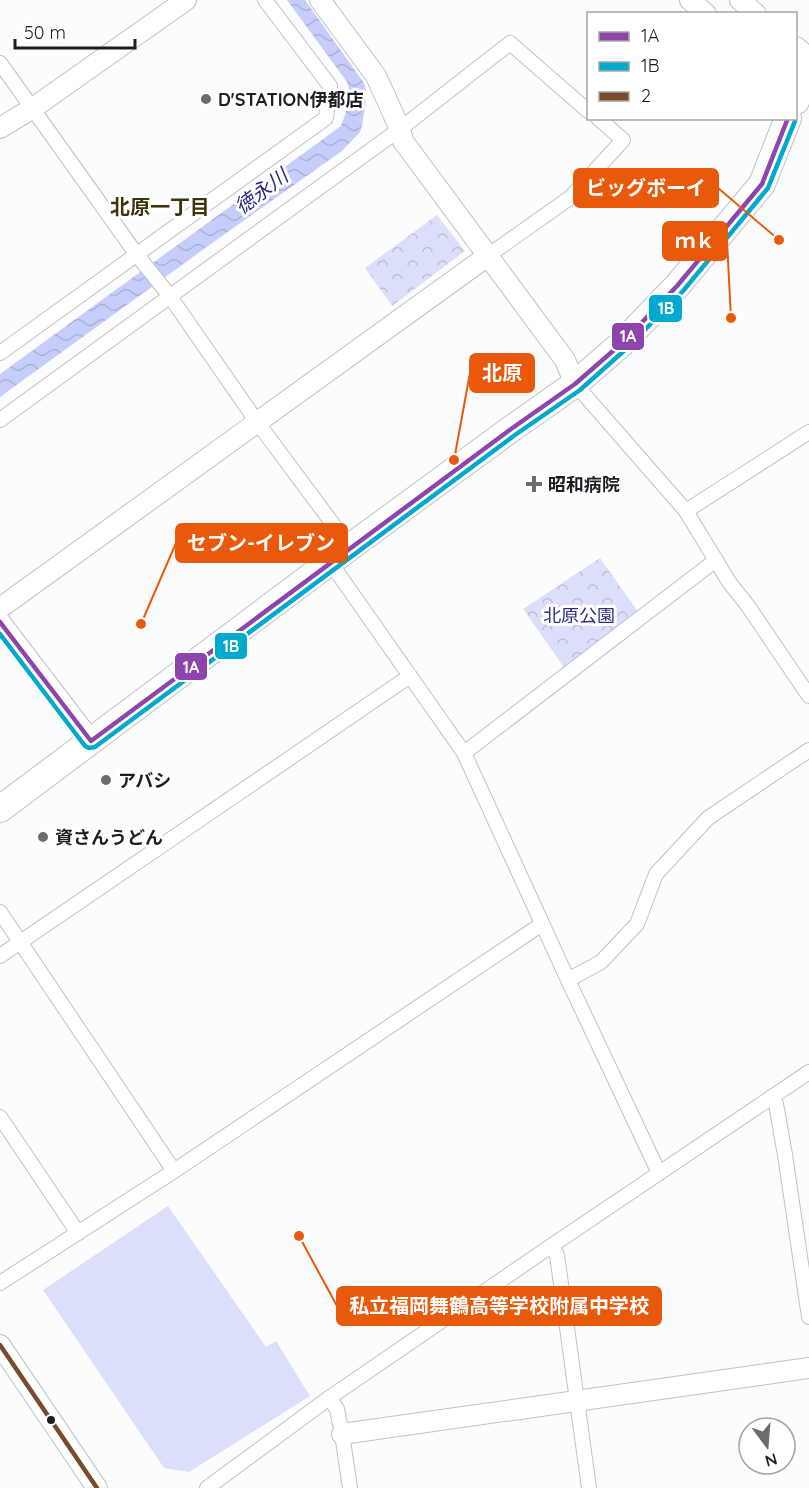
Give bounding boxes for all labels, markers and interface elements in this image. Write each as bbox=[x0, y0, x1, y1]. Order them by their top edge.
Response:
scale bar bbox=[15, 12, 135, 50]
legend bbox=[587, 12, 797, 120]
text: 50 m bbox=[24, 21, 66, 44]
text: 1A bbox=[641, 24, 660, 47]
text: 1B bbox=[641, 54, 659, 77]
text: 2 bbox=[641, 84, 651, 107]
place label: D'STATION伊都店 bbox=[218, 88, 364, 111]
marker: D'STATION伊都店 bbox=[199, 92, 213, 106]
water label: 徳永川 bbox=[230, 162, 294, 219]
callout: ビッグボーイ bbox=[574, 169, 718, 207]
text: ビッグボーイ bbox=[586, 175, 706, 200]
district label: 北原一丁目 bbox=[110, 194, 210, 219]
callout: ｍｋ bbox=[663, 222, 727, 260]
text: ｍｋ bbox=[675, 228, 715, 253]
line badge: 1B bbox=[648, 294, 683, 323]
text: 1B bbox=[658, 298, 674, 318]
line badge: 1A bbox=[611, 322, 645, 351]
text: 1A bbox=[620, 326, 637, 346]
callout: 北原 bbox=[470, 354, 534, 392]
text: 北原 bbox=[482, 360, 522, 385]
place label: 昭和病院 bbox=[548, 473, 620, 496]
marker: 昭和病院 bbox=[525, 475, 543, 493]
callout: セブン-イレブン bbox=[176, 524, 347, 562]
text: セブン-イレブン bbox=[187, 530, 335, 555]
park label: 北原公園 bbox=[543, 604, 615, 627]
line badge: 1B bbox=[214, 632, 248, 660]
text: 1B bbox=[223, 636, 239, 656]
line badge: 1A bbox=[174, 652, 208, 681]
text: 1A bbox=[183, 657, 200, 677]
place label: アバシ bbox=[118, 769, 171, 792]
marker: アバシ bbox=[99, 773, 113, 787]
place label: 資さんうどん bbox=[55, 826, 163, 849]
marker: 資さんうどん bbox=[36, 830, 50, 844]
callout: 私立福岡舞鶴高等学校附属中学校 bbox=[337, 1287, 661, 1325]
text: 私立福岡舞鶴高等学校附属中学校 bbox=[349, 1293, 649, 1318]
unlabelled marker bbox=[45, 1414, 57, 1426]
north arrow bbox=[737, 1416, 797, 1476]
text: N bbox=[763, 1449, 780, 1472]

